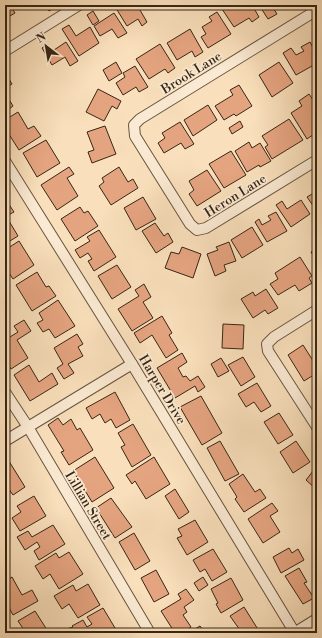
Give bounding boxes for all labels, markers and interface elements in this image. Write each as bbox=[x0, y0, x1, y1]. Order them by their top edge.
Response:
north arrow bbox=[26, 26, 66, 66]
text: N bbox=[34, 30, 49, 47]
street label: Brook Lane bbox=[158, 48, 225, 98]
street label: Heron Lane bbox=[202, 170, 270, 221]
street label: Harper Drive bbox=[135, 352, 189, 428]
street label: Lillian Street bbox=[61, 468, 115, 543]

